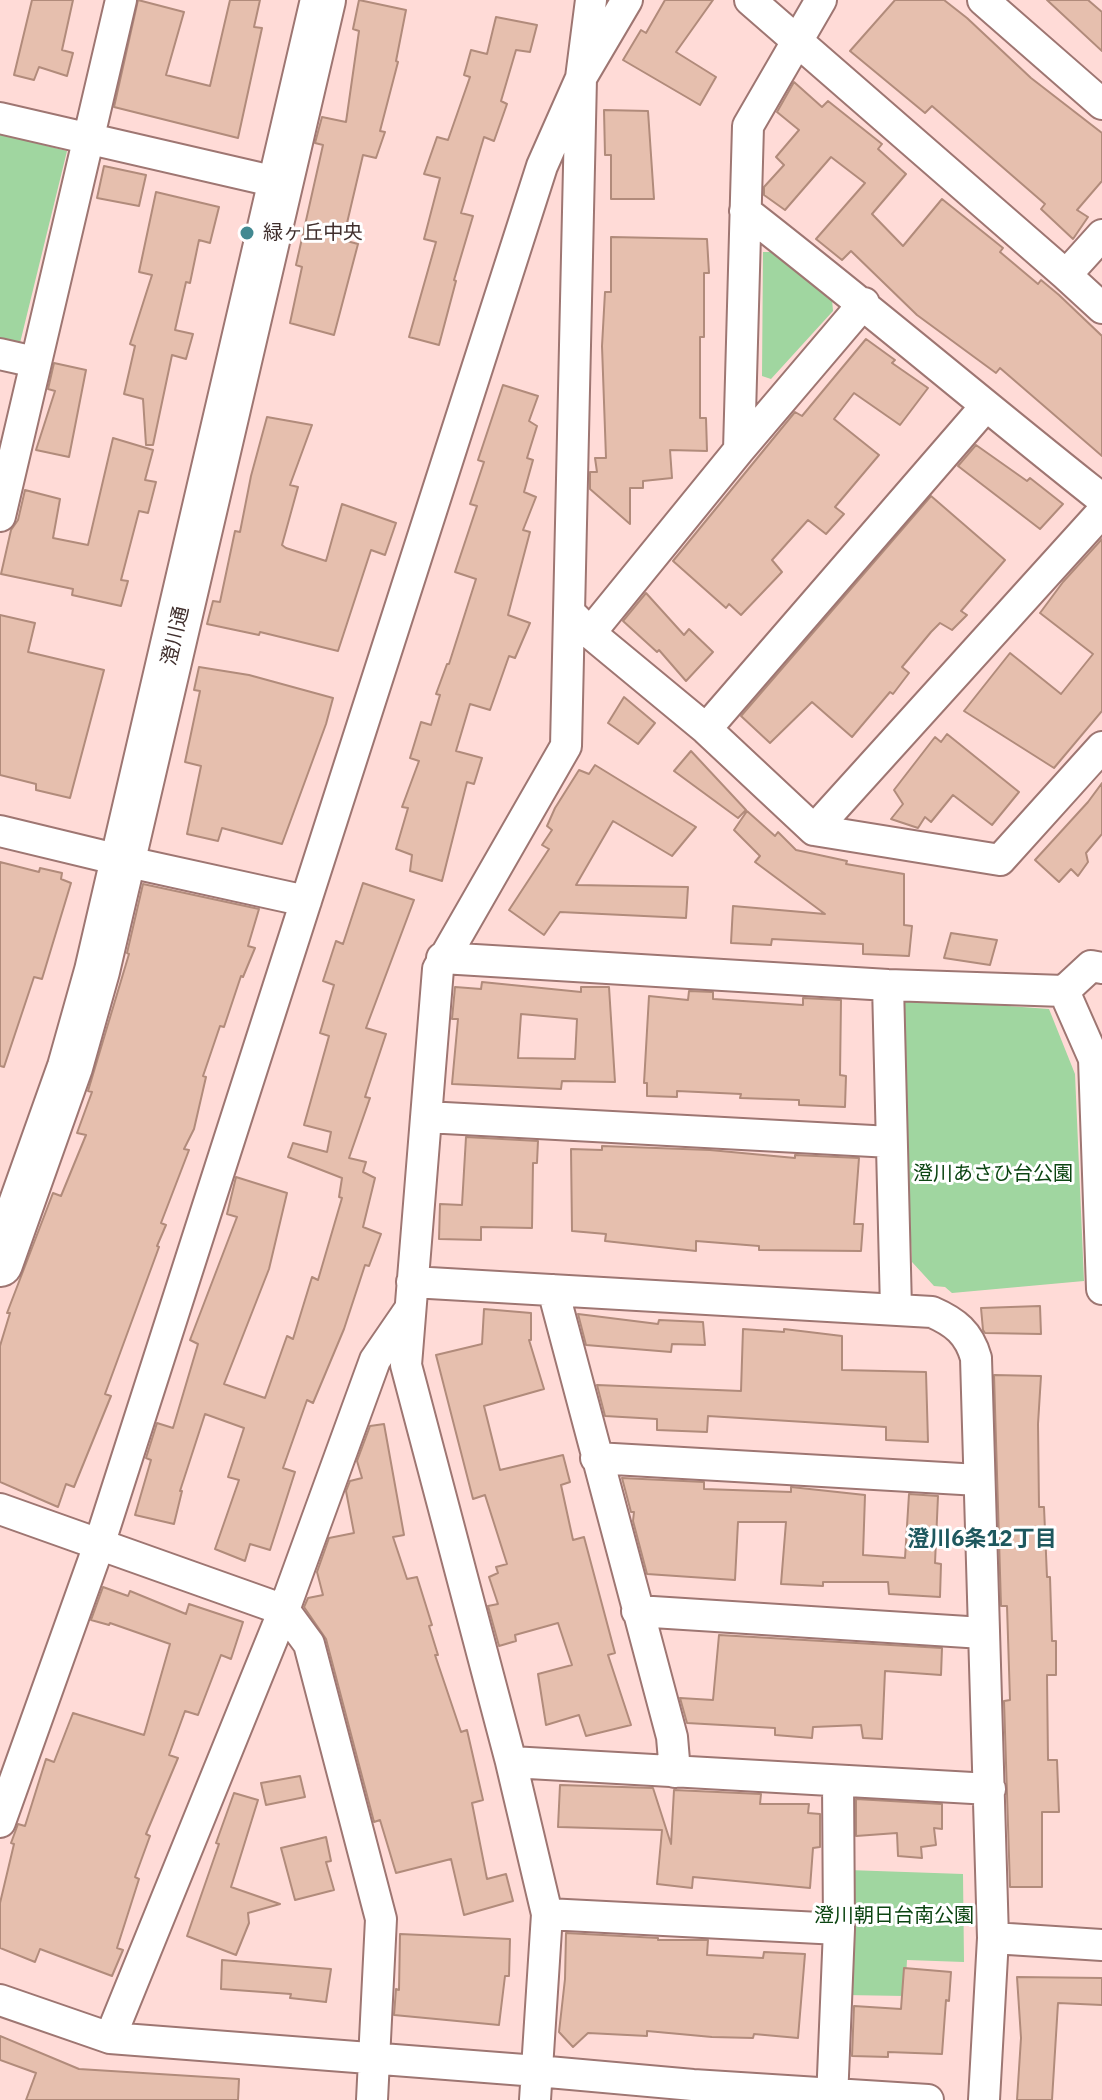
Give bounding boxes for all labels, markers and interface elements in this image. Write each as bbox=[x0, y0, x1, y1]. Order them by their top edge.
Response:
place label: 緑ヶ丘中央 bbox=[263, 221, 363, 245]
marker: 緑ヶ丘中央 bbox=[238, 224, 256, 242]
street label: 澄川通 bbox=[158, 604, 194, 668]
park label: 澄川あさひ台公園 bbox=[913, 1162, 1073, 1186]
district label: 澄川6条12丁目 bbox=[907, 1527, 1057, 1553]
park label: 澄川朝日台南公園 bbox=[814, 1904, 974, 1928]

